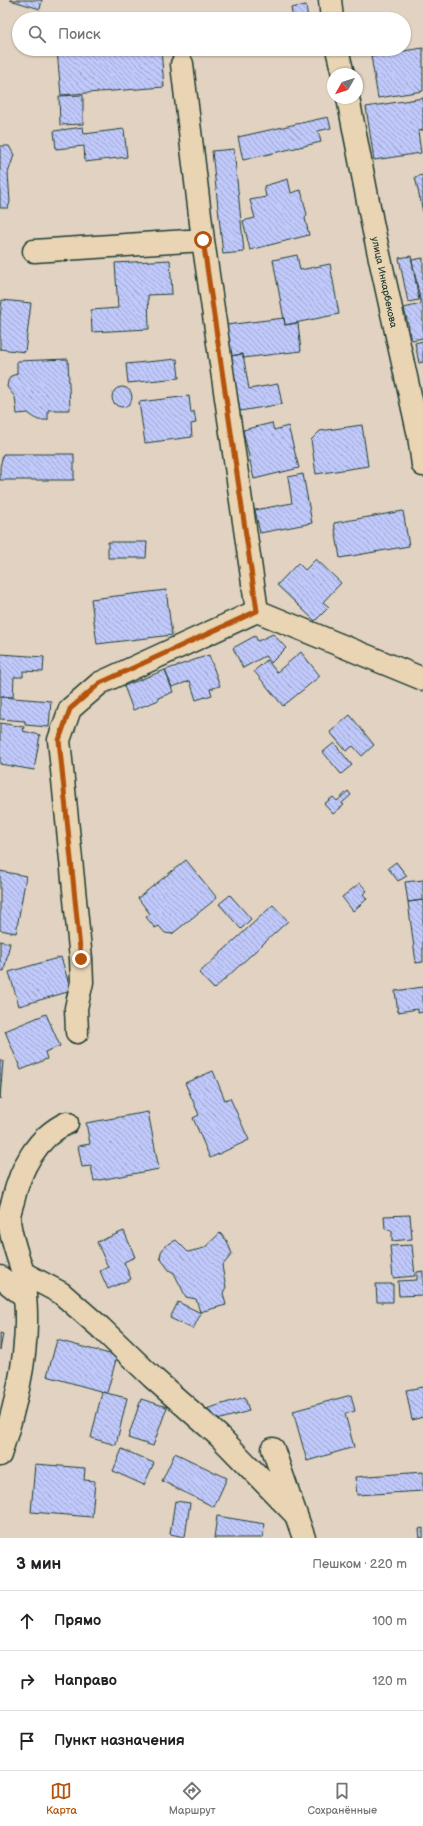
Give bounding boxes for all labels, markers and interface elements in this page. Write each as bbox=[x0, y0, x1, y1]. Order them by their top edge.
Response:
search box bbox=[12, 12, 411, 56]
icon: search bbox=[26, 23, 48, 45]
text: Поиск bbox=[58, 25, 101, 44]
north arrow bbox=[327, 68, 363, 104]
route start bbox=[194, 231, 212, 249]
street label: улица Инкарбекова bbox=[369, 236, 400, 329]
route end bbox=[72, 950, 90, 968]
text: 3 мин bbox=[16, 1554, 61, 1574]
text: Пешком · 220 m bbox=[312, 1556, 407, 1572]
icon: ahead bbox=[16, 1610, 38, 1632]
text: Прямо bbox=[54, 1611, 101, 1630]
text: 100 m bbox=[372, 1613, 407, 1629]
icon: right bbox=[16, 1670, 38, 1692]
text: Направо bbox=[54, 1671, 117, 1690]
text: 120 m bbox=[372, 1673, 407, 1689]
icon: arrive bbox=[16, 1730, 38, 1752]
text: Пункт назначения bbox=[54, 1731, 185, 1750]
tab: Карта bbox=[46, 1780, 77, 1817]
tab: Маршрут bbox=[169, 1780, 216, 1817]
tab: Сохранённые bbox=[308, 1780, 377, 1817]

